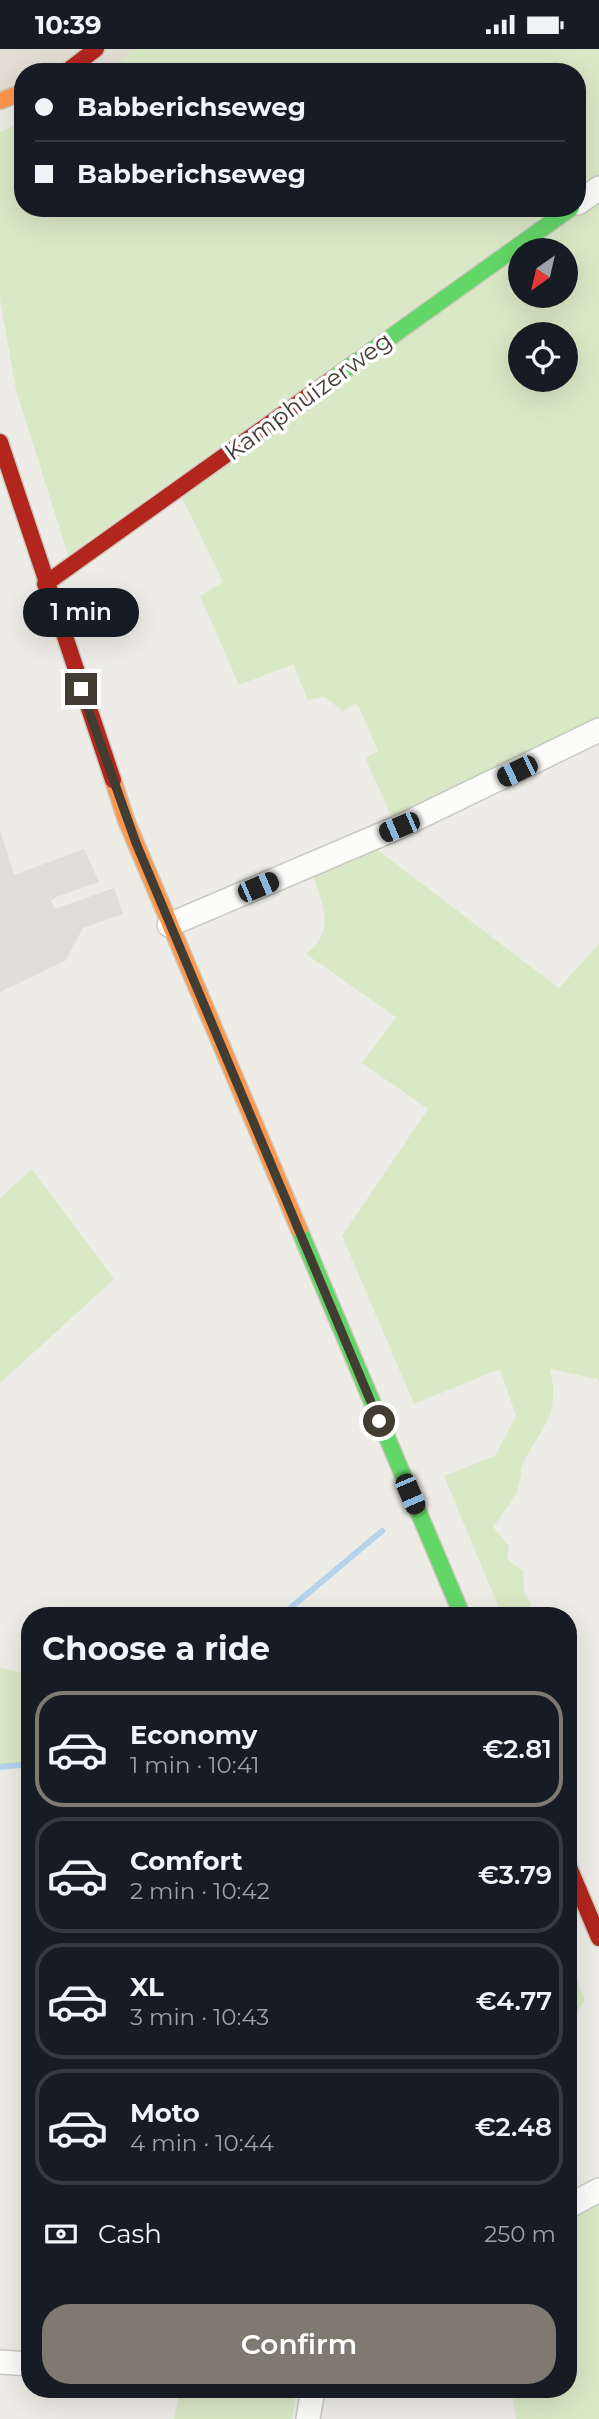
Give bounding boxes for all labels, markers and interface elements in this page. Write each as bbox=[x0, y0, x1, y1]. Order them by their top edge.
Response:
text: 10:39 bbox=[35, 9, 102, 41]
text: Babberichseweg bbox=[77, 91, 306, 123]
text: Babberichseweg bbox=[77, 158, 306, 190]
north arrow bbox=[508, 238, 578, 308]
map controls bbox=[508, 238, 578, 392]
button: locate bbox=[508, 322, 578, 392]
street label: Kamphuizerweg bbox=[219, 326, 397, 466]
callout: 1 min bbox=[23, 587, 139, 637]
text: 1 min bbox=[50, 598, 112, 626]
route end bbox=[65, 673, 97, 705]
car bbox=[494, 752, 541, 790]
car bbox=[376, 809, 423, 845]
car bbox=[235, 869, 282, 905]
route start bbox=[363, 1405, 395, 1437]
car bbox=[393, 1471, 428, 1517]
text: Choose a ride bbox=[42, 1629, 270, 1668]
icon: car bbox=[46, 1718, 109, 1781]
text: Economy bbox=[130, 1719, 257, 1751]
text: €2.81 bbox=[482, 1733, 552, 1765]
text: 1 min · 10:41 bbox=[130, 1751, 260, 1779]
icon: car bbox=[46, 1844, 109, 1907]
text: Comfort bbox=[130, 1845, 242, 1877]
text: €3.79 bbox=[478, 1859, 552, 1891]
text: 2 min · 10:42 bbox=[130, 1877, 270, 1905]
icon: car bbox=[46, 1970, 109, 2033]
text: XL bbox=[130, 1971, 164, 2003]
text: €4.77 bbox=[476, 1985, 552, 2017]
text: 3 min · 10:43 bbox=[130, 2003, 269, 2031]
icon: car bbox=[46, 2096, 109, 2159]
text: Moto bbox=[130, 2097, 200, 2129]
text: €2.48 bbox=[475, 2111, 552, 2143]
text: 4 min · 10:44 bbox=[130, 2129, 274, 2157]
icon: cash bbox=[42, 2215, 80, 2253]
text: Cash bbox=[98, 2218, 162, 2250]
text: 250 m bbox=[484, 2220, 556, 2248]
button: Confirm bbox=[42, 2304, 556, 2384]

